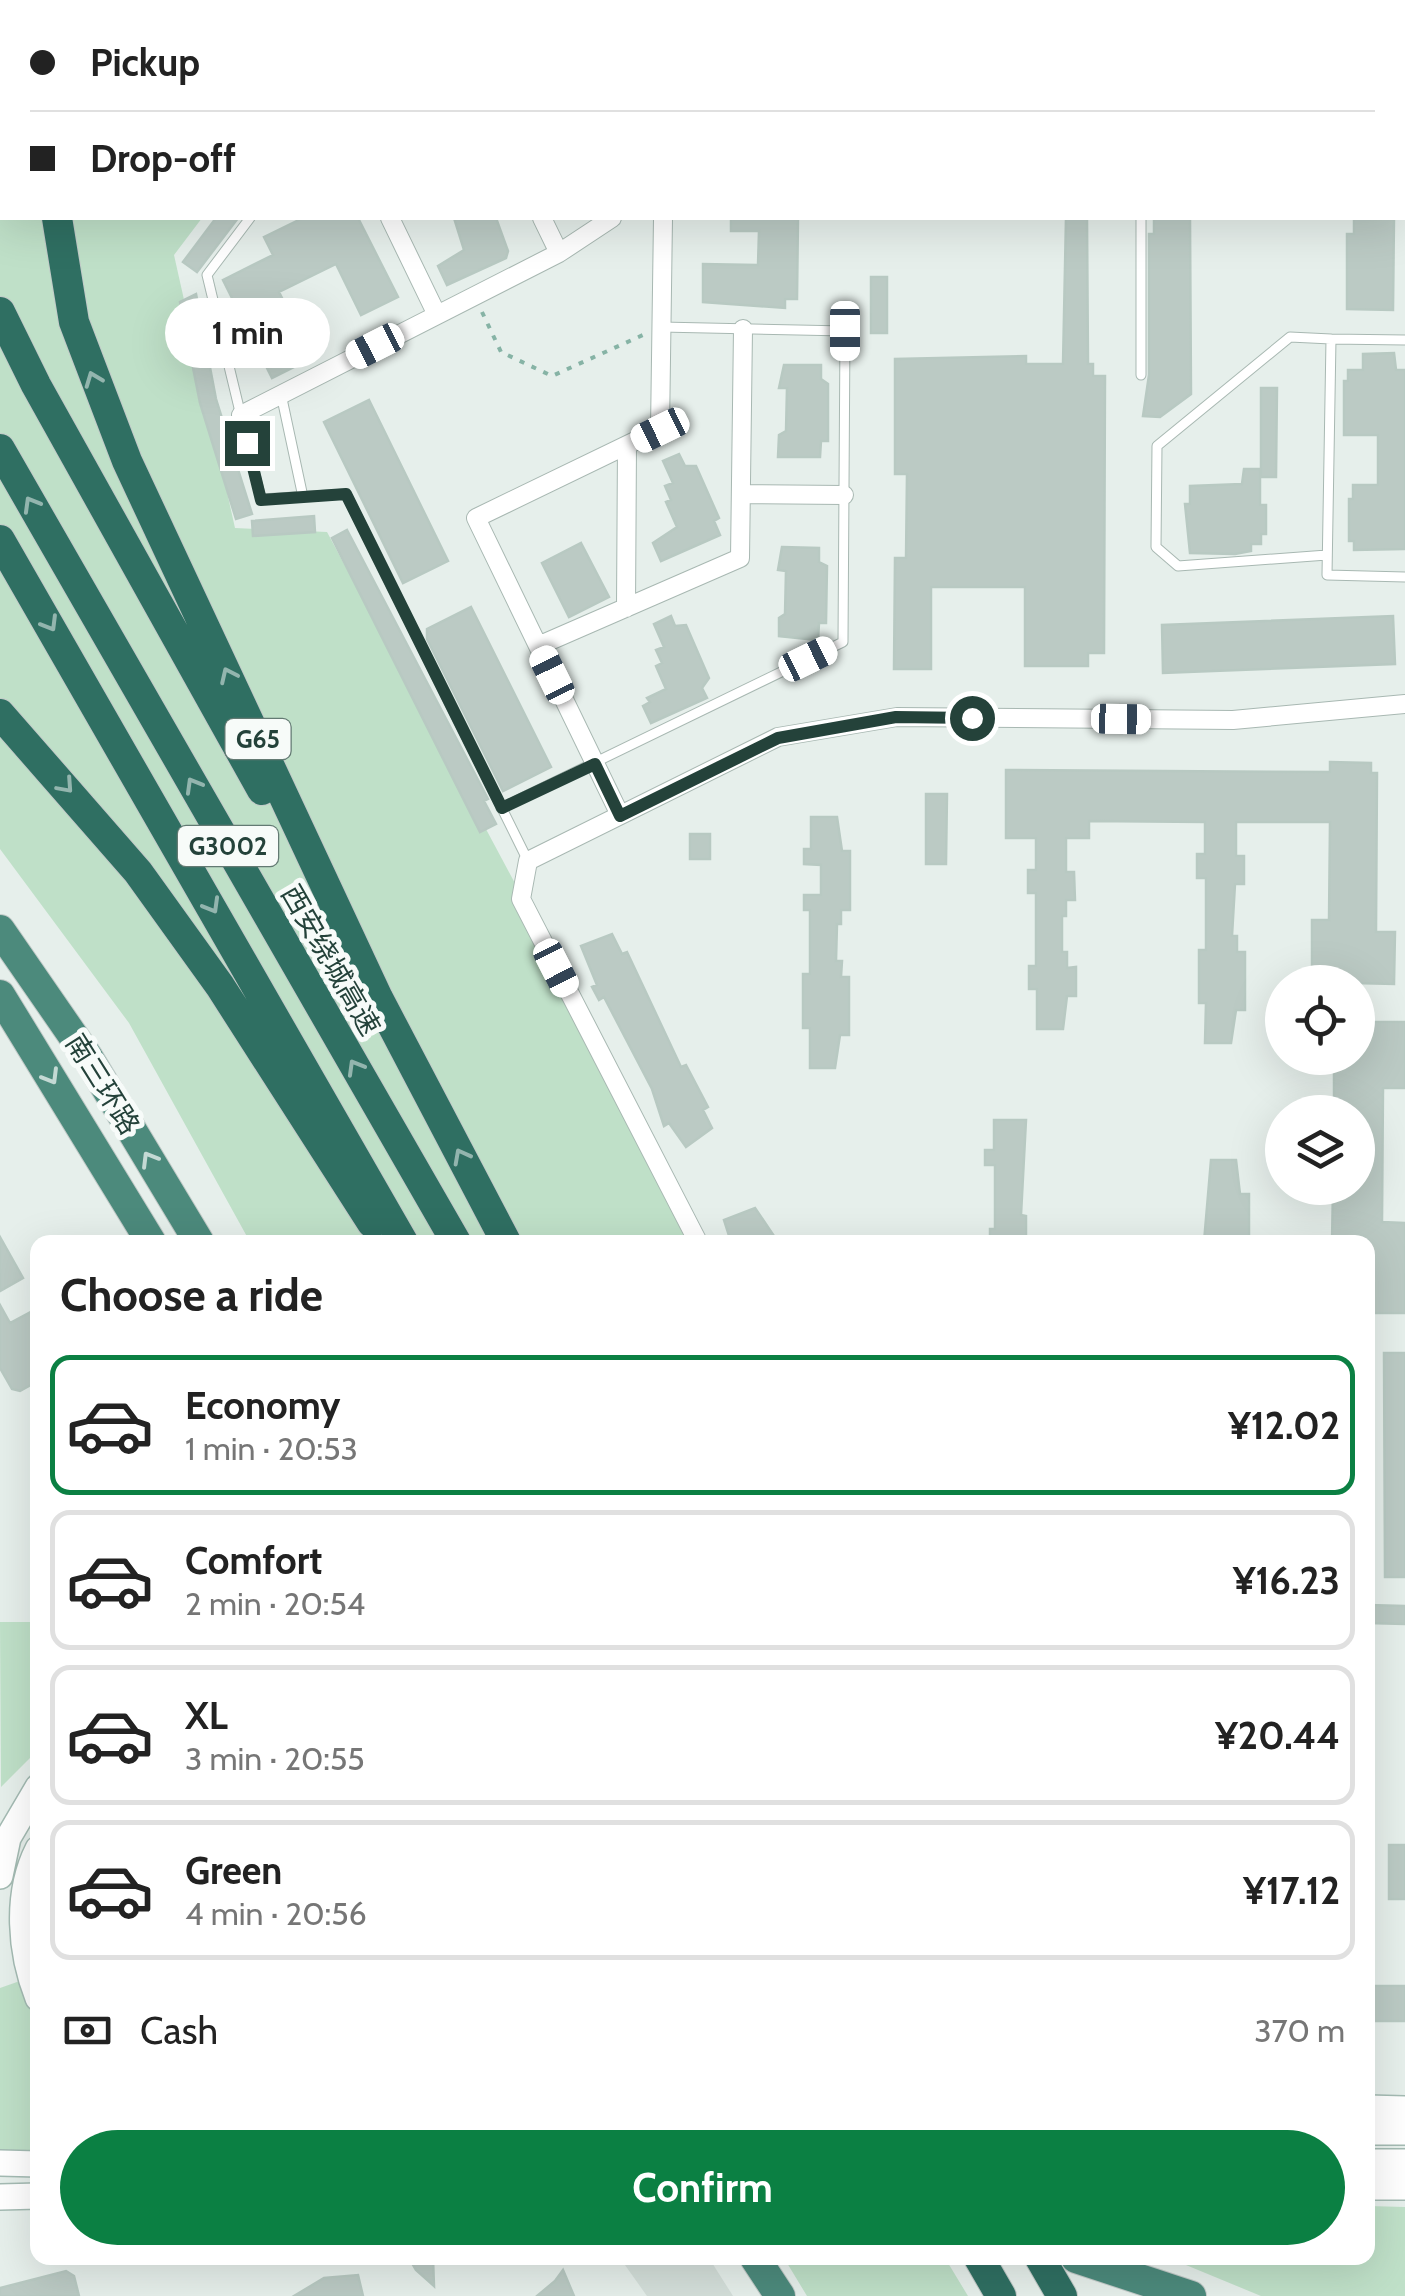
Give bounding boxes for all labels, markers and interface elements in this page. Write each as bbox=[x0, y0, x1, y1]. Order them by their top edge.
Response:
text: Pickup bbox=[90, 39, 200, 86]
text: Drop-off bbox=[90, 135, 236, 182]
callout: 1 min bbox=[164, 298, 330, 368]
car bbox=[830, 301, 860, 361]
text: 1 min bbox=[211, 313, 284, 352]
car bbox=[341, 319, 409, 373]
one-way arrow bbox=[84, 372, 105, 389]
car bbox=[626, 403, 694, 457]
route end bbox=[225, 421, 270, 466]
one-way arrow bbox=[24, 496, 43, 514]
one-way arrow bbox=[38, 613, 57, 631]
car bbox=[774, 632, 842, 686]
car bbox=[525, 641, 579, 709]
one-way arrow bbox=[220, 667, 240, 685]
route start bbox=[950, 696, 995, 741]
car bbox=[1091, 703, 1151, 735]
road number: G65 bbox=[226, 719, 290, 759]
one-way arrow bbox=[55, 774, 73, 792]
one-way arrow bbox=[186, 778, 205, 796]
road number: G3002 bbox=[178, 826, 278, 866]
street label: 西安绕城高速 bbox=[274, 879, 388, 1041]
one-way arrow bbox=[200, 895, 220, 913]
car bbox=[529, 934, 583, 1002]
map controls bbox=[1265, 965, 1375, 1205]
button: locate bbox=[1265, 965, 1375, 1075]
street label: 南三环路 bbox=[59, 1027, 147, 1141]
one-way arrow bbox=[348, 1060, 367, 1078]
one-way arrow bbox=[39, 1066, 58, 1084]
button: layers bbox=[1265, 1095, 1375, 1205]
one-way arrow bbox=[454, 1149, 473, 1167]
one-way arrow bbox=[142, 1152, 161, 1170]
text: Choose a ride bbox=[60, 1268, 323, 1322]
icon: car bbox=[65, 1380, 155, 1470]
text: Economy bbox=[185, 1382, 340, 1429]
text: ¥12.02 bbox=[1228, 1402, 1340, 1449]
text: 1 min · 20:53 bbox=[185, 1429, 358, 1468]
icon: car bbox=[65, 1535, 155, 1625]
text: Comfort bbox=[185, 1537, 322, 1584]
text: ¥16.23 bbox=[1233, 1557, 1340, 1604]
text: 2 min · 20:54 bbox=[185, 1584, 365, 1623]
icon: car bbox=[65, 1690, 155, 1780]
text: XL bbox=[185, 1692, 228, 1739]
text: ¥20.44 bbox=[1215, 1712, 1340, 1759]
text: 3 min · 20:55 bbox=[185, 1739, 365, 1778]
icon: car bbox=[65, 1845, 155, 1935]
text: Green bbox=[185, 1847, 282, 1894]
text: ¥17.12 bbox=[1243, 1867, 1340, 1914]
text: 4 min · 20:56 bbox=[185, 1894, 367, 1933]
icon: cash bbox=[60, 2003, 115, 2058]
text: Cash bbox=[140, 2007, 218, 2054]
text: 370 m bbox=[1254, 2011, 1345, 2050]
button: Confirm bbox=[60, 2130, 1345, 2245]

